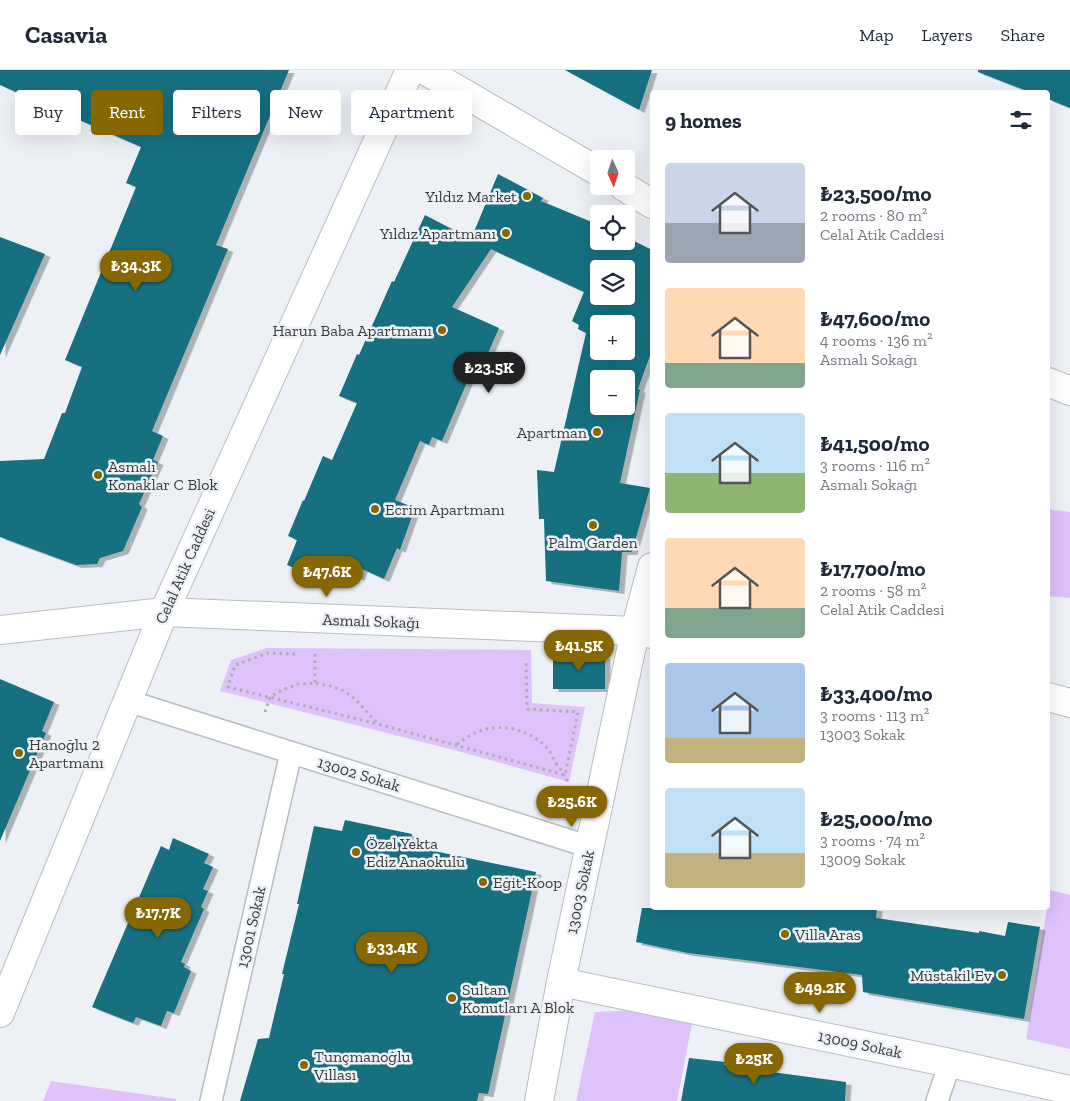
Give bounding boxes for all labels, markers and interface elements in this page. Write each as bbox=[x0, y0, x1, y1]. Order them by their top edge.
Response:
text: Casavia bbox=[25, 20, 107, 49]
text: Map bbox=[859, 24, 894, 46]
text: Layers bbox=[922, 24, 973, 46]
text: Share bbox=[1001, 24, 1045, 46]
chip: Buy bbox=[15, 90, 81, 135]
chip: Rent bbox=[91, 90, 163, 135]
chip: Filters bbox=[173, 90, 260, 135]
chip: New bbox=[270, 90, 341, 135]
chip: Apartment bbox=[351, 90, 472, 135]
icon: filters bbox=[1007, 106, 1035, 134]
text: 9 homes bbox=[665, 108, 742, 133]
north arrow bbox=[590, 150, 635, 195]
map controls bbox=[590, 150, 635, 415]
text: ₺23,500/mo bbox=[820, 181, 931, 206]
icon: home bbox=[705, 183, 765, 243]
place label: Yıldız Market bbox=[424, 187, 517, 206]
marker: Yıldız Market bbox=[521, 190, 533, 202]
button: locate bbox=[590, 205, 635, 250]
text: 2 rooms · 80 m² bbox=[820, 206, 927, 225]
place label: Yıldız Apartmanı bbox=[379, 224, 497, 243]
text: Celal Atik Caddesi bbox=[820, 225, 944, 244]
marker: Yıldız Apartmanı bbox=[500, 227, 512, 239]
pin: ₺34.3K bbox=[95, 250, 177, 292]
text: ₺34.3K bbox=[111, 256, 161, 275]
button: layers bbox=[590, 260, 635, 305]
text: ₺47,600/mo bbox=[820, 306, 930, 331]
icon: home bbox=[705, 308, 765, 368]
button: + bbox=[590, 315, 635, 360]
place label: Harun Baba Apartmanı bbox=[272, 321, 433, 340]
marker: Harun Baba Apartmanı bbox=[436, 324, 448, 336]
text: 4 rooms · 136 m² bbox=[820, 331, 932, 350]
text: Asmalı Sokağı bbox=[820, 350, 917, 369]
pin: ₺23.5K bbox=[448, 352, 530, 394]
text: ₺23.5K bbox=[464, 358, 514, 377]
button: − bbox=[590, 370, 635, 415]
place label: Apartman bbox=[517, 423, 588, 442]
marker: Apartman bbox=[591, 426, 603, 438]
text: ₺41,500/mo bbox=[820, 431, 929, 456]
icon: home bbox=[705, 433, 765, 493]
text: 3 rooms · 116 m² bbox=[820, 456, 930, 475]
place label: Asmalı Konaklar C Blok bbox=[108, 457, 218, 494]
marker: Asmalı Konaklar C Blok bbox=[92, 469, 104, 481]
text: Asmalı Sokağı bbox=[820, 475, 917, 494]
place label: Ecrim Apartmanı bbox=[385, 500, 505, 519]
marker: Ecrim Apartmanı bbox=[369, 503, 381, 515]
street label: Celal Atik Caddesi bbox=[151, 505, 219, 627]
marker: Palm Garden bbox=[587, 519, 599, 531]
place label: Palm Garden bbox=[548, 533, 639, 552]
pin: ₺47.6K bbox=[286, 556, 368, 598]
text: ₺17,700/mo bbox=[820, 556, 926, 581]
icon: home bbox=[705, 558, 765, 618]
text: ₺47.6K bbox=[303, 562, 351, 581]
text: 2 rooms · 58 m² bbox=[820, 581, 926, 600]
text: Celal Atik Caddesi bbox=[820, 600, 944, 619]
street label: Asmalı Sokağı bbox=[322, 610, 420, 632]
pin: ₺41.5K bbox=[538, 630, 620, 672]
text: ₺41.5K bbox=[555, 636, 603, 655]
text: ₺33,400/mo bbox=[820, 681, 932, 706]
icon: home bbox=[705, 683, 765, 743]
text: 3 rooms · 113 m² bbox=[820, 706, 929, 725]
text: 13003 Sokak bbox=[820, 725, 905, 744]
place label: Hanoğlu 2 Apartmanı bbox=[29, 735, 104, 772]
marker: Hanoğlu 2 Apartmanı bbox=[13, 747, 25, 759]
street label: 13002 Sokak bbox=[315, 752, 403, 796]
pin: ₺25.6K bbox=[531, 786, 613, 828]
text: ₺25.6K bbox=[547, 792, 597, 811]
text: ₺25,000/mo bbox=[820, 806, 932, 831]
icon: home bbox=[705, 808, 765, 868]
text: 3 rooms · 74 m² bbox=[820, 831, 925, 850]
place label: Özel Yekta Ediz Anaokulu bbox=[366, 834, 465, 871]
marker: Özel Yekta Ediz Anaokulu bbox=[350, 846, 362, 858]
street label: 13003 Sokak bbox=[562, 848, 598, 936]
text: 13009 Sokak bbox=[820, 850, 906, 869]
place label: Eğit-Koop bbox=[493, 873, 562, 892]
marker: Eğit-Koop bbox=[477, 876, 489, 888]
street label: 13001 Sokak bbox=[232, 884, 270, 970]
pin: ₺17.7K bbox=[117, 896, 199, 939]
text: ₺17.7K bbox=[135, 903, 181, 922]
place label: Villa Aras bbox=[794, 925, 861, 944]
marker: Villa Aras bbox=[779, 928, 791, 940]
pin: ₺33.4K bbox=[351, 932, 433, 974]
text: ₺33.4K bbox=[367, 938, 417, 957]
place label: Müstakil Ev bbox=[910, 966, 992, 985]
marker: Müstakil Ev bbox=[996, 969, 1008, 981]
pin: ₺49.2K bbox=[779, 972, 861, 1014]
text: ₺49.2K bbox=[795, 978, 845, 997]
place label: Sultan Konutları A Blok bbox=[462, 980, 575, 1017]
marker: Sultan Konutları A Blok bbox=[446, 992, 458, 1004]
street label: 13009 Sokak bbox=[816, 1026, 905, 1062]
pin: ₺25K bbox=[724, 1042, 784, 1085]
place label: Tunçmanoğlu Villası bbox=[313, 1047, 410, 1084]
text: ₺25K bbox=[735, 1049, 773, 1068]
marker: Tunçmanoğlu Villası bbox=[298, 1059, 310, 1071]

